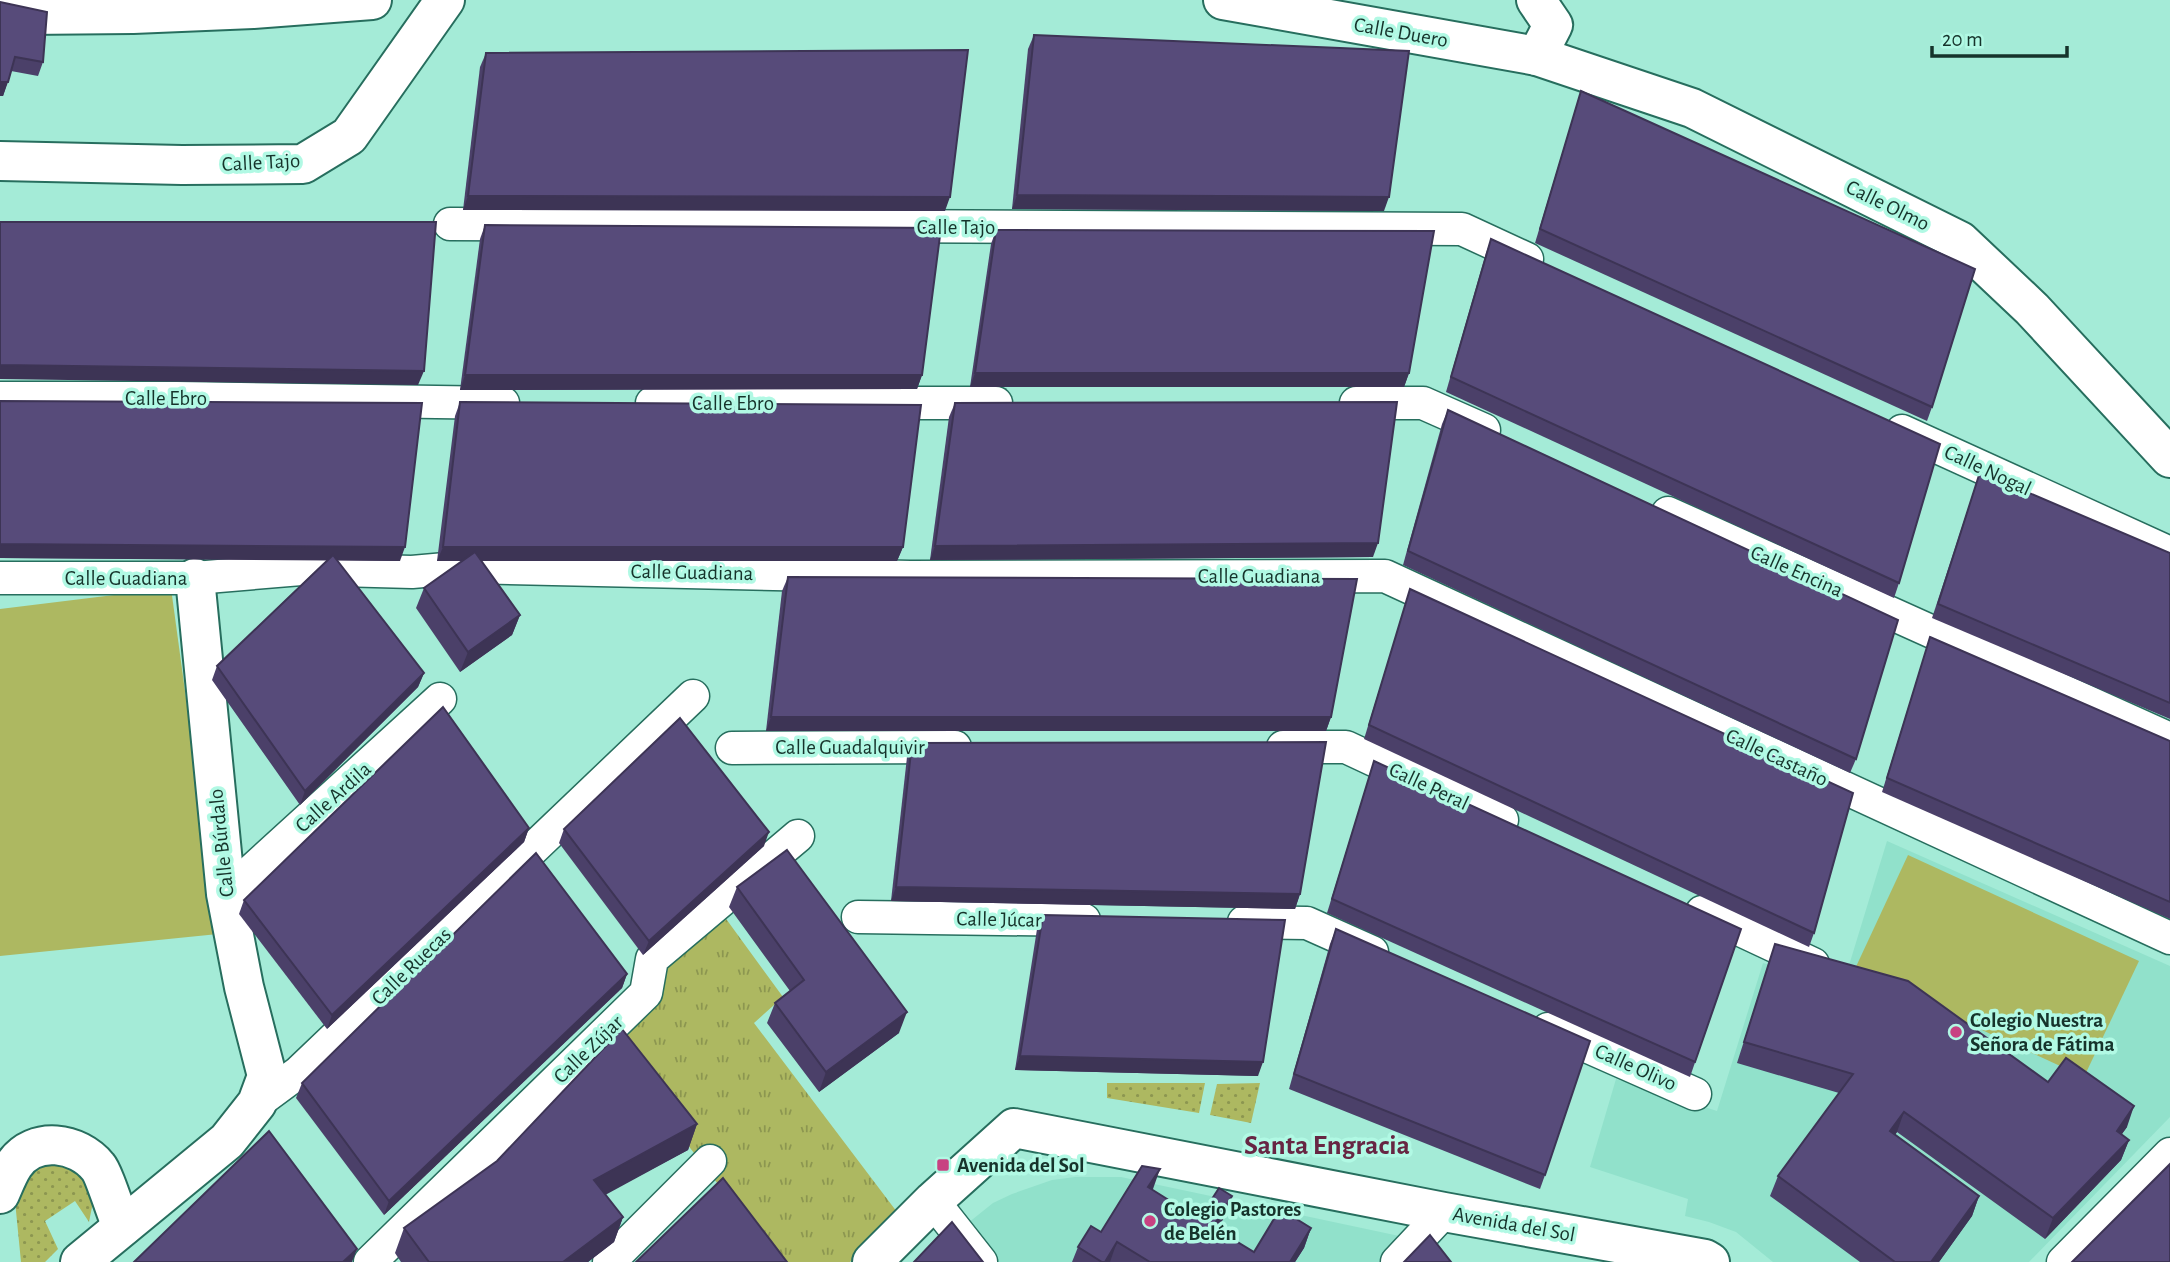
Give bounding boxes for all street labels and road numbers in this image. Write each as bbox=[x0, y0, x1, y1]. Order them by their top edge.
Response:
street label: Calle Duero bbox=[1352, 14, 1450, 51]
street label: Calle Tajo bbox=[221, 150, 301, 175]
street label: Calle Olmo bbox=[1843, 176, 1933, 235]
street label: Calle Tajo bbox=[917, 217, 995, 238]
street label: Calle Ebro bbox=[125, 388, 207, 409]
street label: Calle Ebro bbox=[692, 393, 774, 414]
street label: Calle Nogal bbox=[1941, 441, 2034, 500]
street label: Calle Encina bbox=[1747, 542, 1846, 601]
street label: Calle Guadiana bbox=[630, 561, 754, 584]
street label: Calle Guadiana bbox=[1198, 566, 1321, 587]
street label: Calle Guadiana bbox=[65, 568, 188, 589]
street label: Calle Castaño bbox=[1723, 725, 1831, 790]
street label: Calle Guadalquivir bbox=[775, 737, 925, 758]
street label: Calle Ardila bbox=[291, 758, 375, 837]
street label: Calle Peral bbox=[1386, 759, 1472, 814]
street label: Calle Búrdalo bbox=[205, 788, 238, 898]
street label: Calle Júcar bbox=[956, 908, 1042, 931]
street label: Calle Ruecas bbox=[368, 924, 455, 1009]
street label: Calle Zújar bbox=[550, 1011, 627, 1087]
street label: Calle Olivo bbox=[1592, 1040, 1680, 1095]
street label: Avenida del Sol bbox=[1451, 1203, 1577, 1246]

